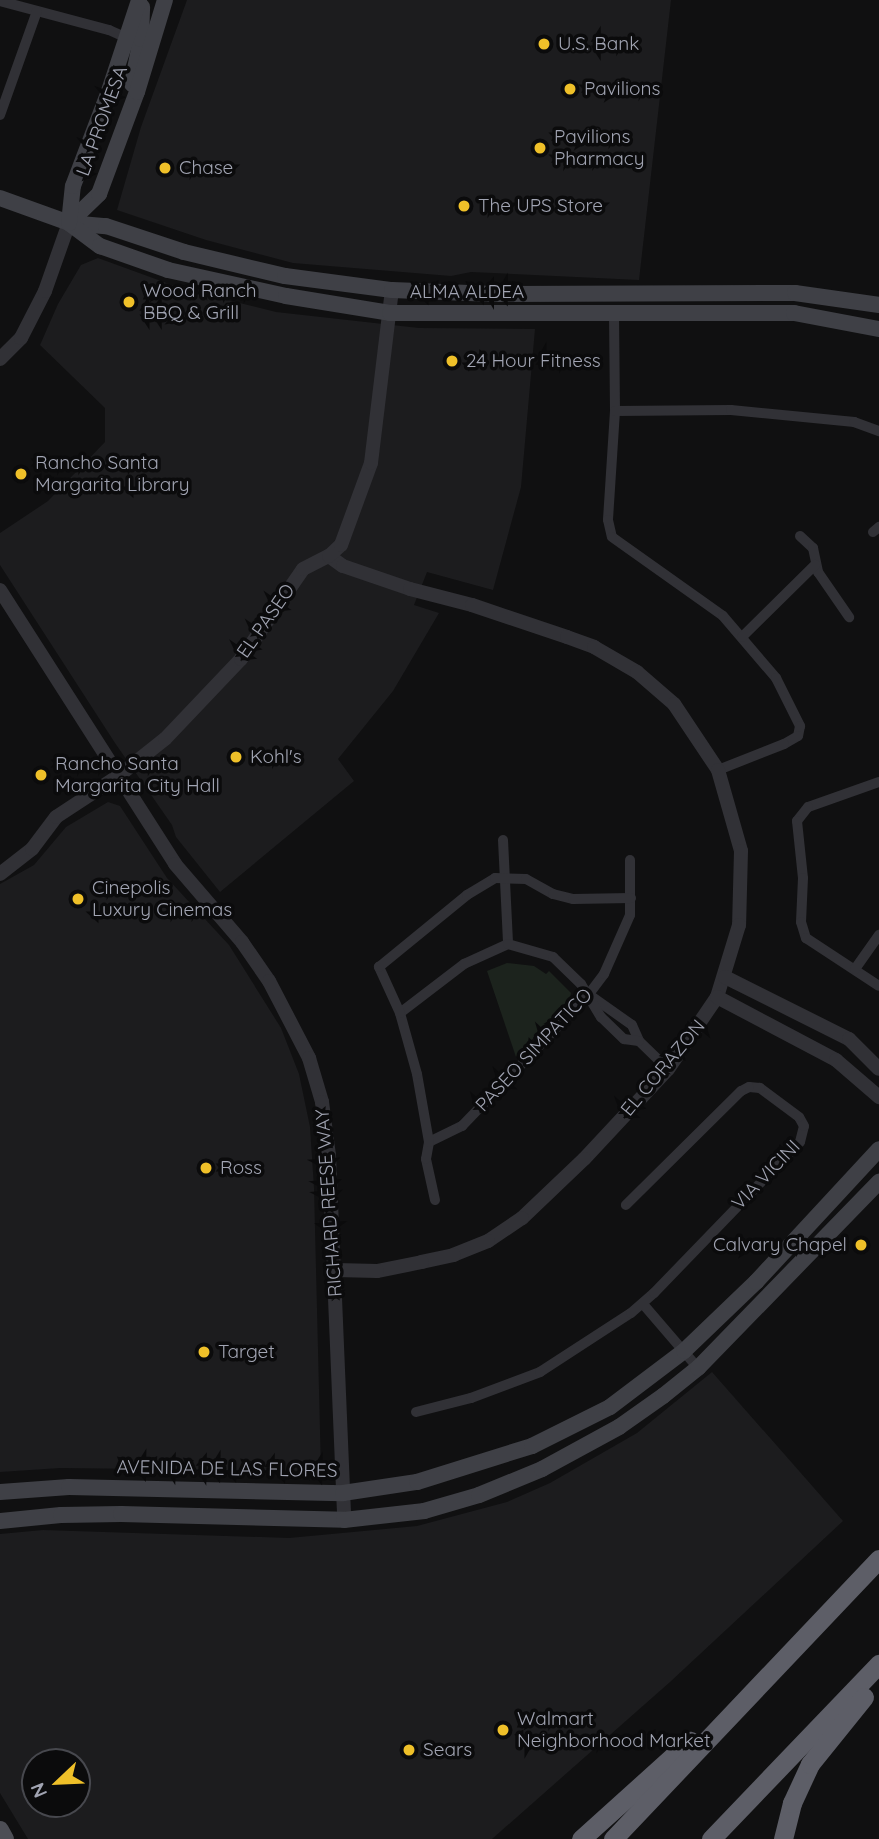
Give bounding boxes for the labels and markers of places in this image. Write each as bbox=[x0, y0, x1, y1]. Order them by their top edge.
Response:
place label: U.S. Bank bbox=[558, 33, 639, 55]
marker: U.S. Bank bbox=[536, 36, 552, 52]
place label: Pavilions bbox=[584, 78, 660, 100]
marker: Pavilions bbox=[562, 81, 578, 97]
place label: Pavilions Pharmacy bbox=[554, 126, 644, 170]
marker: Pavilions Pharmacy bbox=[532, 140, 548, 156]
place label: Chase bbox=[179, 157, 233, 179]
marker: Chase bbox=[157, 160, 173, 176]
place label: The UPS Store bbox=[478, 195, 603, 217]
marker: The UPS Store bbox=[456, 198, 472, 214]
place label: Wood Ranch BBQ & Grill bbox=[143, 280, 257, 324]
marker: Wood Ranch BBQ & Grill bbox=[121, 294, 137, 310]
place label: 24 Hour Fitness bbox=[466, 350, 601, 372]
marker: 24 Hour Fitness bbox=[444, 353, 460, 369]
place label: Rancho Santa Margarita Library bbox=[35, 452, 189, 496]
marker: Rancho Santa Margarita Library bbox=[13, 466, 29, 482]
place label: Kohl's bbox=[250, 746, 302, 768]
marker: Kohl's bbox=[228, 749, 244, 765]
place label: Rancho Santa Margarita City Hall bbox=[55, 753, 220, 797]
marker: Rancho Santa Margarita City Hall bbox=[33, 767, 49, 783]
place label: Cinepolis Luxury Cinemas bbox=[92, 877, 232, 921]
marker: Cinepolis Luxury Cinemas bbox=[70, 891, 86, 907]
place label: Ross bbox=[220, 1157, 262, 1179]
marker: Ross bbox=[198, 1160, 214, 1176]
place label: Calvary Chapel bbox=[713, 1234, 847, 1256]
marker: Calvary Chapel bbox=[853, 1237, 869, 1253]
place label: Target bbox=[218, 1341, 275, 1363]
marker: Target bbox=[196, 1344, 212, 1360]
place label: Walmart Neighborhood Market bbox=[517, 1708, 710, 1752]
marker: Walmart Neighborhood Market bbox=[495, 1722, 511, 1738]
place label: Sears bbox=[423, 1739, 472, 1761]
marker: Sears bbox=[401, 1742, 417, 1758]

